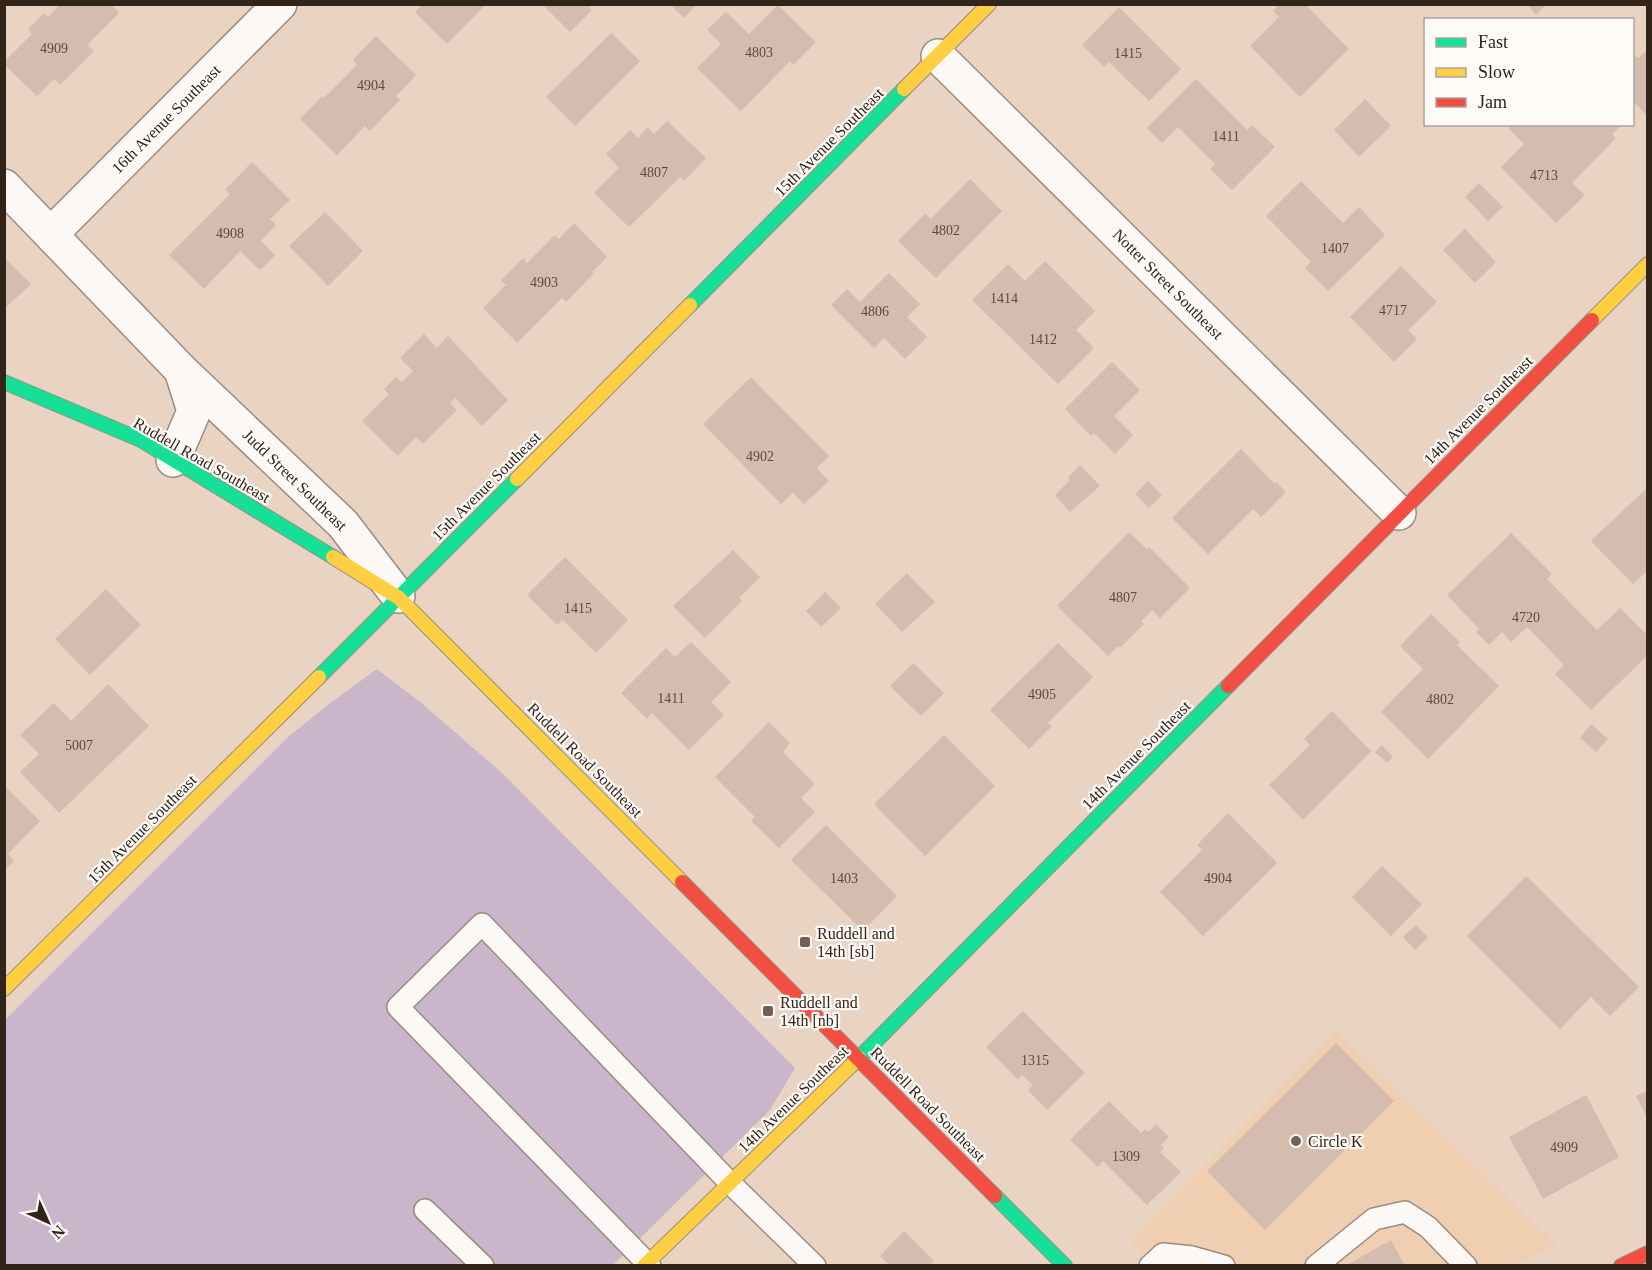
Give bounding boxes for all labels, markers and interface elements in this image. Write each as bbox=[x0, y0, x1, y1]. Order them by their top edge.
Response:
legend bbox=[1424, 18, 1634, 126]
text: Fast bbox=[1478, 32, 1508, 52]
house number: 4909 bbox=[40, 41, 68, 56]
house number: 4803 bbox=[745, 45, 773, 60]
house number: 1415 bbox=[1114, 46, 1142, 61]
street label: 16th Avenue Southeast bbox=[108, 61, 224, 177]
text: Slow bbox=[1478, 62, 1515, 82]
house number: 4904 bbox=[357, 78, 385, 93]
street label: 15th Avenue Southeast bbox=[771, 84, 887, 200]
text: Jam bbox=[1478, 92, 1507, 112]
house number: 1411 bbox=[1212, 129, 1240, 144]
house number: 4807 bbox=[640, 165, 668, 180]
house number: 4713 bbox=[1530, 168, 1558, 183]
house number: 4802 bbox=[932, 223, 960, 238]
house number: 4908 bbox=[216, 226, 244, 241]
street label: Notter Street Southeast bbox=[1110, 226, 1227, 343]
house number: 1407 bbox=[1321, 241, 1349, 256]
house number: 4903 bbox=[530, 275, 558, 290]
house number: 1414 bbox=[990, 291, 1018, 306]
house number: 4717 bbox=[1379, 303, 1407, 318]
house number: 4806 bbox=[861, 304, 889, 319]
house number: 1412 bbox=[1029, 332, 1057, 347]
street label: 14th Avenue Southeast bbox=[1420, 352, 1536, 468]
street label: Ruddell Road Southeast bbox=[131, 414, 274, 506]
street label: Judd Street Southeast bbox=[240, 426, 351, 534]
street label: 15th Avenue Southeast bbox=[428, 428, 544, 544]
house number: 4902 bbox=[746, 449, 774, 464]
house number: 4807 bbox=[1109, 590, 1137, 605]
house number: 1415 bbox=[564, 601, 592, 616]
house number: 4720 bbox=[1512, 610, 1540, 625]
house number: 4905 bbox=[1028, 687, 1056, 702]
house number: 1411 bbox=[657, 691, 685, 706]
house number: 4802 bbox=[1426, 692, 1454, 707]
street label: 14th Avenue Southeast bbox=[1078, 697, 1194, 813]
street label: Ruddell Road Southeast bbox=[524, 699, 646, 821]
house number: 5007 bbox=[65, 738, 93, 753]
street label: 15th Avenue Southeast bbox=[84, 771, 200, 887]
house number: 1403 bbox=[830, 871, 858, 886]
house number: 4904 bbox=[1204, 871, 1232, 886]
place label: Ruddell and 14th [sb] bbox=[817, 925, 895, 960]
marker: Ruddell and 14th [sb] bbox=[798, 935, 812, 949]
place label: Ruddell and 14th [nb] bbox=[780, 994, 858, 1029]
marker: Ruddell and 14th [nb] bbox=[761, 1004, 775, 1018]
street label: 14th Avenue Southeast bbox=[734, 1042, 852, 1156]
street label: Ruddell Road Southeast bbox=[867, 1043, 989, 1165]
house number: 1315 bbox=[1021, 1053, 1049, 1068]
place label: Circle K bbox=[1308, 1133, 1363, 1150]
marker: Circle K bbox=[1289, 1134, 1303, 1148]
house number: 4909 bbox=[1550, 1140, 1578, 1155]
house number: 1309 bbox=[1112, 1149, 1140, 1164]
north arrow bbox=[18, 1192, 78, 1252]
text: N bbox=[48, 1222, 68, 1243]

